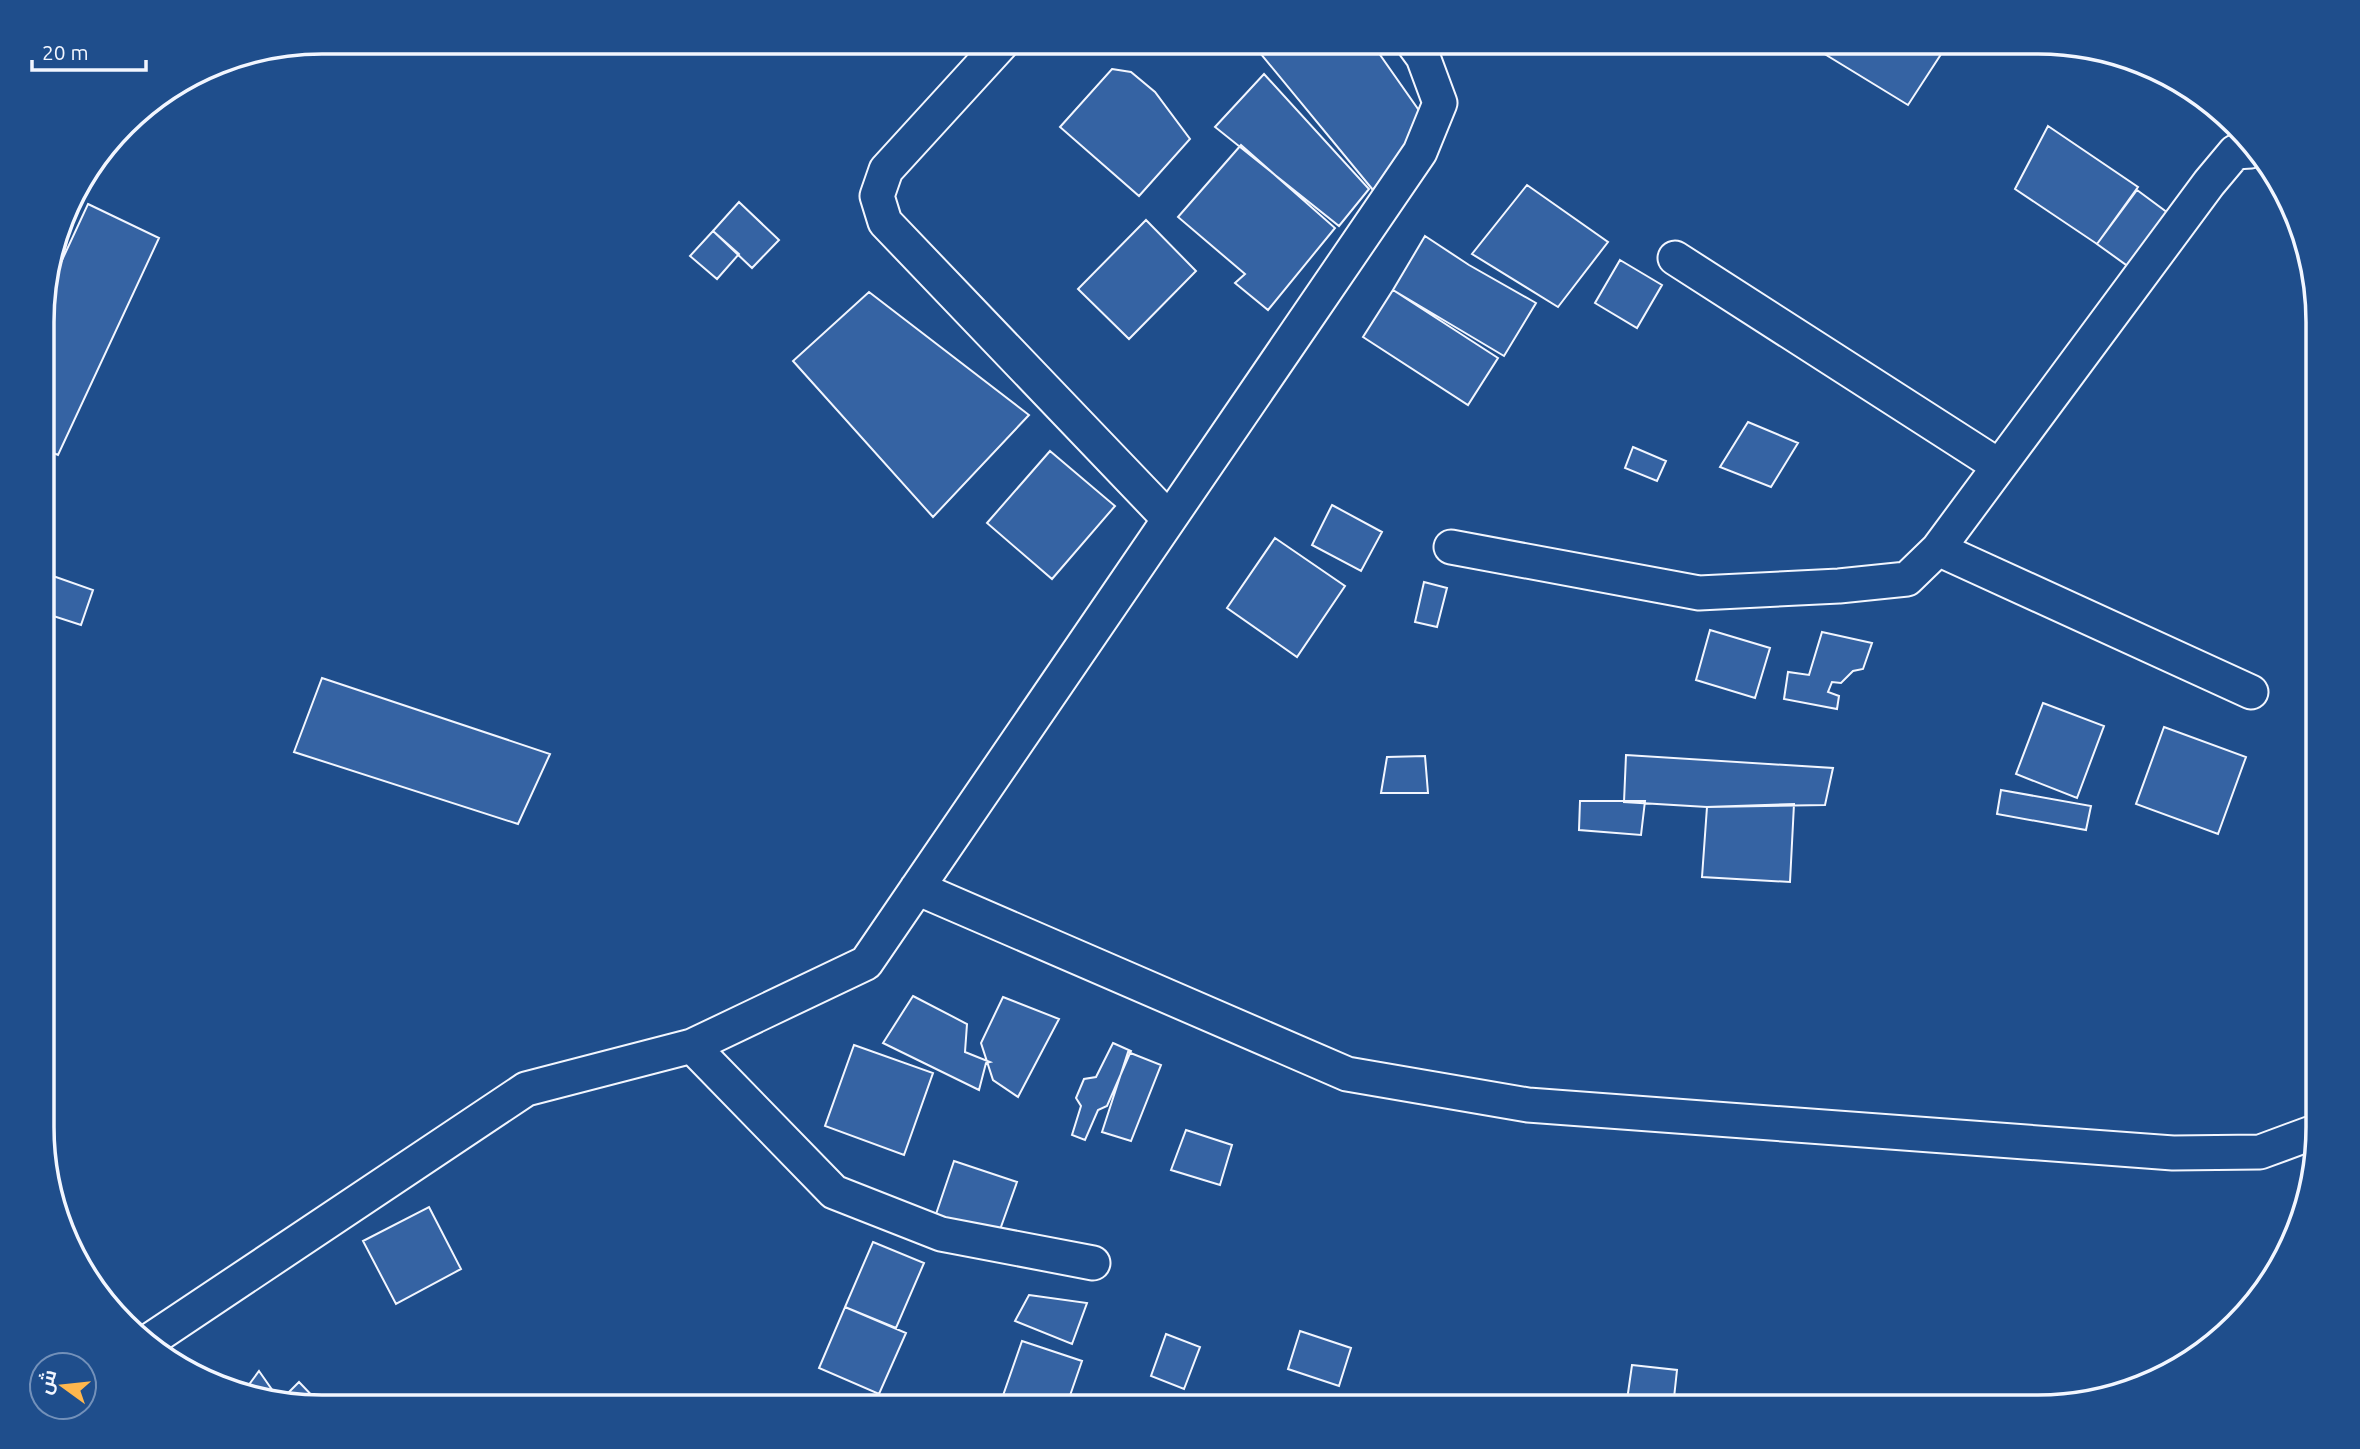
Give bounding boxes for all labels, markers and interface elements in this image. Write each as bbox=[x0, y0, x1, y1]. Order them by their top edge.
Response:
scale bar bbox=[32, 28, 145, 72]
text: 20 m bbox=[42, 40, 89, 64]
north arrow bbox=[28, 1351, 98, 1421]
text: ش bbox=[33, 1367, 61, 1396]

